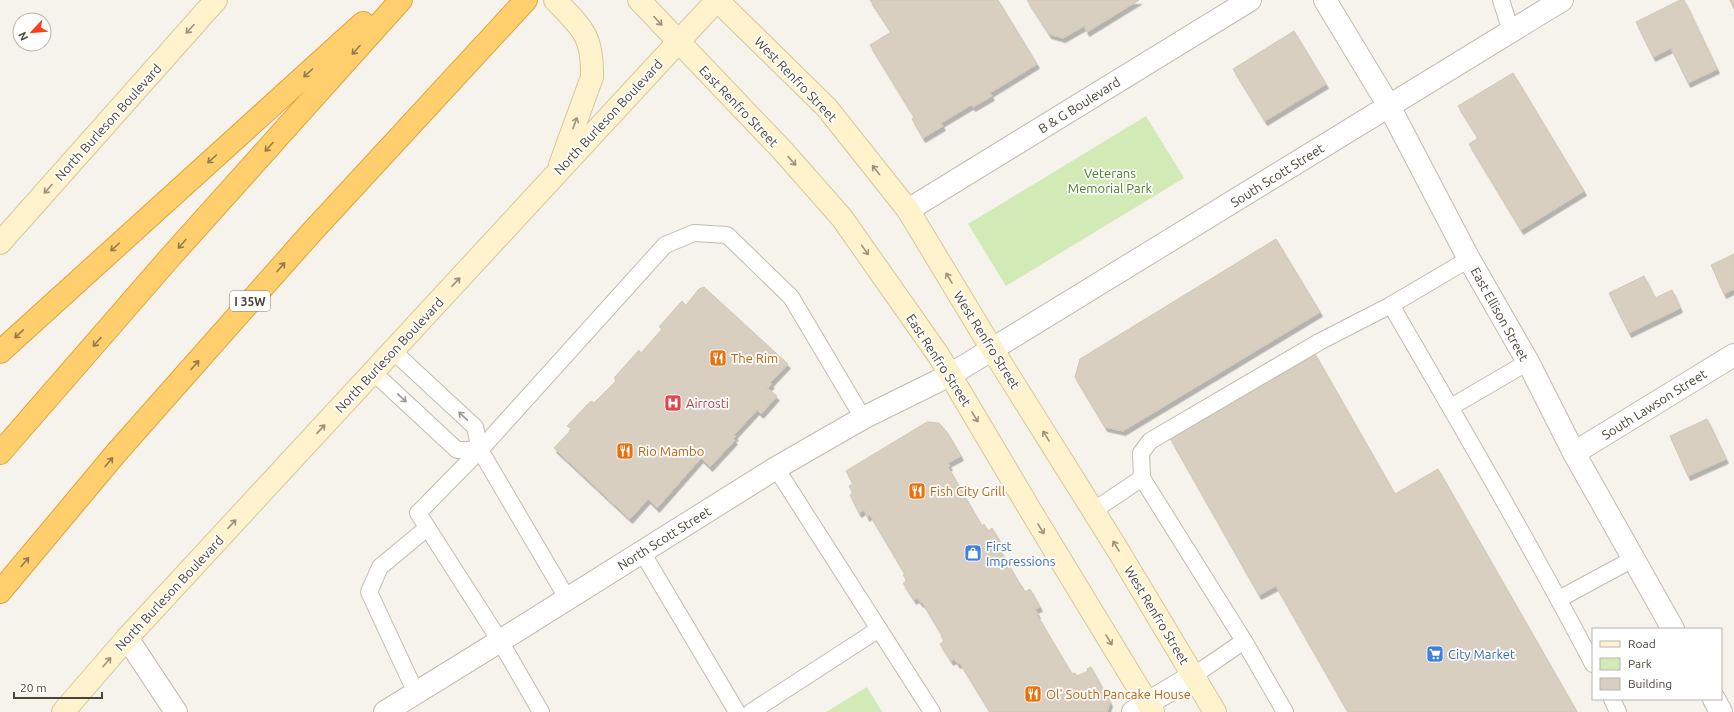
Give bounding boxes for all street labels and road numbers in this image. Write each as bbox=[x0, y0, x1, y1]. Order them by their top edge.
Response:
street label: West Renfro Street bbox=[752, 34, 840, 124]
street label: North Burleson Boulevard bbox=[551, 57, 665, 177]
street label: North Burleson Boulevard bbox=[52, 61, 164, 183]
street label: East Renfro Street bbox=[697, 63, 781, 149]
street label: B & G Boulevard bbox=[1036, 74, 1122, 136]
street label: South Scott Street bbox=[1228, 141, 1326, 209]
street label: East Ellison Street bbox=[1468, 265, 1532, 363]
street label: West Renfro Street bbox=[951, 289, 1023, 391]
road number: I 35W bbox=[230, 291, 270, 311]
street label: North Burleson Boulevard bbox=[332, 295, 446, 415]
street label: East Renfro Street bbox=[904, 311, 974, 409]
street label: South Lawson Street bbox=[1599, 366, 1709, 442]
street label: North Scott Street bbox=[615, 504, 713, 572]
street label: North Burleson Boulevard bbox=[112, 533, 226, 653]
street label: West Renfro Street bbox=[1122, 563, 1192, 667]

